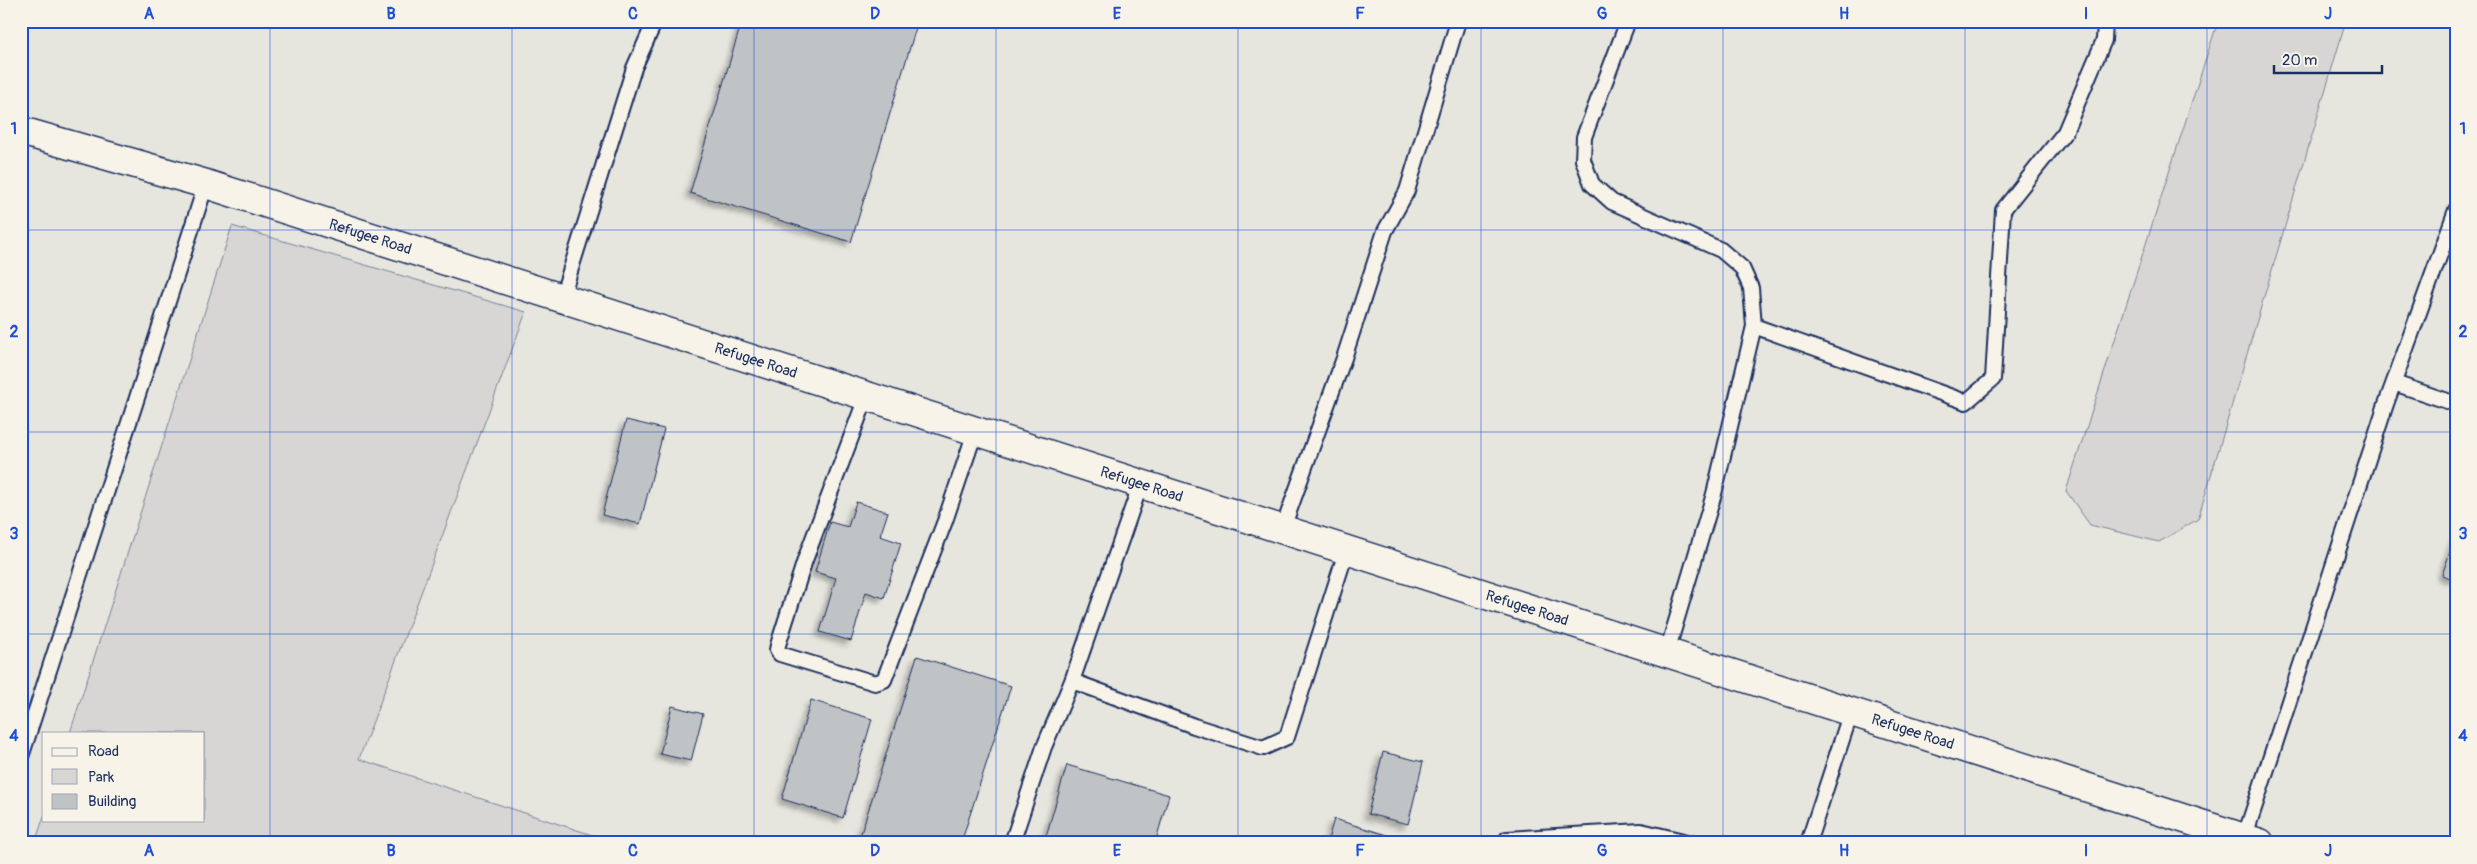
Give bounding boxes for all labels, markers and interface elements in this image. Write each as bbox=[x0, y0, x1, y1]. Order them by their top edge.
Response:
text: A bbox=[144, 4, 155, 24]
text: B bbox=[386, 4, 396, 24]
text: C bbox=[628, 4, 638, 24]
text: D bbox=[870, 4, 880, 24]
text: E bbox=[1113, 4, 1122, 24]
text: F bbox=[1355, 4, 1365, 24]
text: G bbox=[1597, 4, 1608, 24]
text: H bbox=[1839, 4, 1849, 24]
text: I bbox=[2084, 4, 2088, 24]
text: J bbox=[2324, 4, 2332, 24]
scale bar bbox=[2274, 42, 2382, 74]
text: 20 m bbox=[2282, 51, 2317, 70]
text: 1 bbox=[11, 119, 17, 139]
text: 1 bbox=[2460, 119, 2466, 139]
street label: Refugee Road bbox=[326, 215, 414, 259]
text: 2 bbox=[10, 322, 19, 342]
text: 2 bbox=[2459, 322, 2468, 342]
street label: Refugee Road bbox=[712, 339, 800, 383]
street label: Refugee Road bbox=[1098, 462, 1185, 507]
text: 3 bbox=[10, 524, 19, 544]
text: 3 bbox=[2459, 524, 2468, 544]
street label: Refugee Road bbox=[1483, 586, 1571, 631]
street label: Refugee Road bbox=[1869, 710, 1956, 754]
text: 4 bbox=[9, 726, 19, 746]
text: 4 bbox=[2458, 726, 2468, 746]
legend bbox=[42, 732, 205, 822]
text: Road bbox=[88, 742, 119, 761]
text: Park bbox=[88, 768, 115, 787]
text: Building bbox=[88, 792, 136, 811]
text: A bbox=[144, 841, 155, 861]
text: B bbox=[386, 841, 396, 861]
text: C bbox=[628, 841, 638, 861]
text: D bbox=[870, 841, 880, 861]
text: E bbox=[1113, 841, 1122, 861]
text: F bbox=[1355, 841, 1365, 861]
text: G bbox=[1597, 841, 1608, 861]
text: H bbox=[1839, 841, 1849, 861]
text: I bbox=[2084, 841, 2088, 861]
text: J bbox=[2324, 841, 2332, 861]

